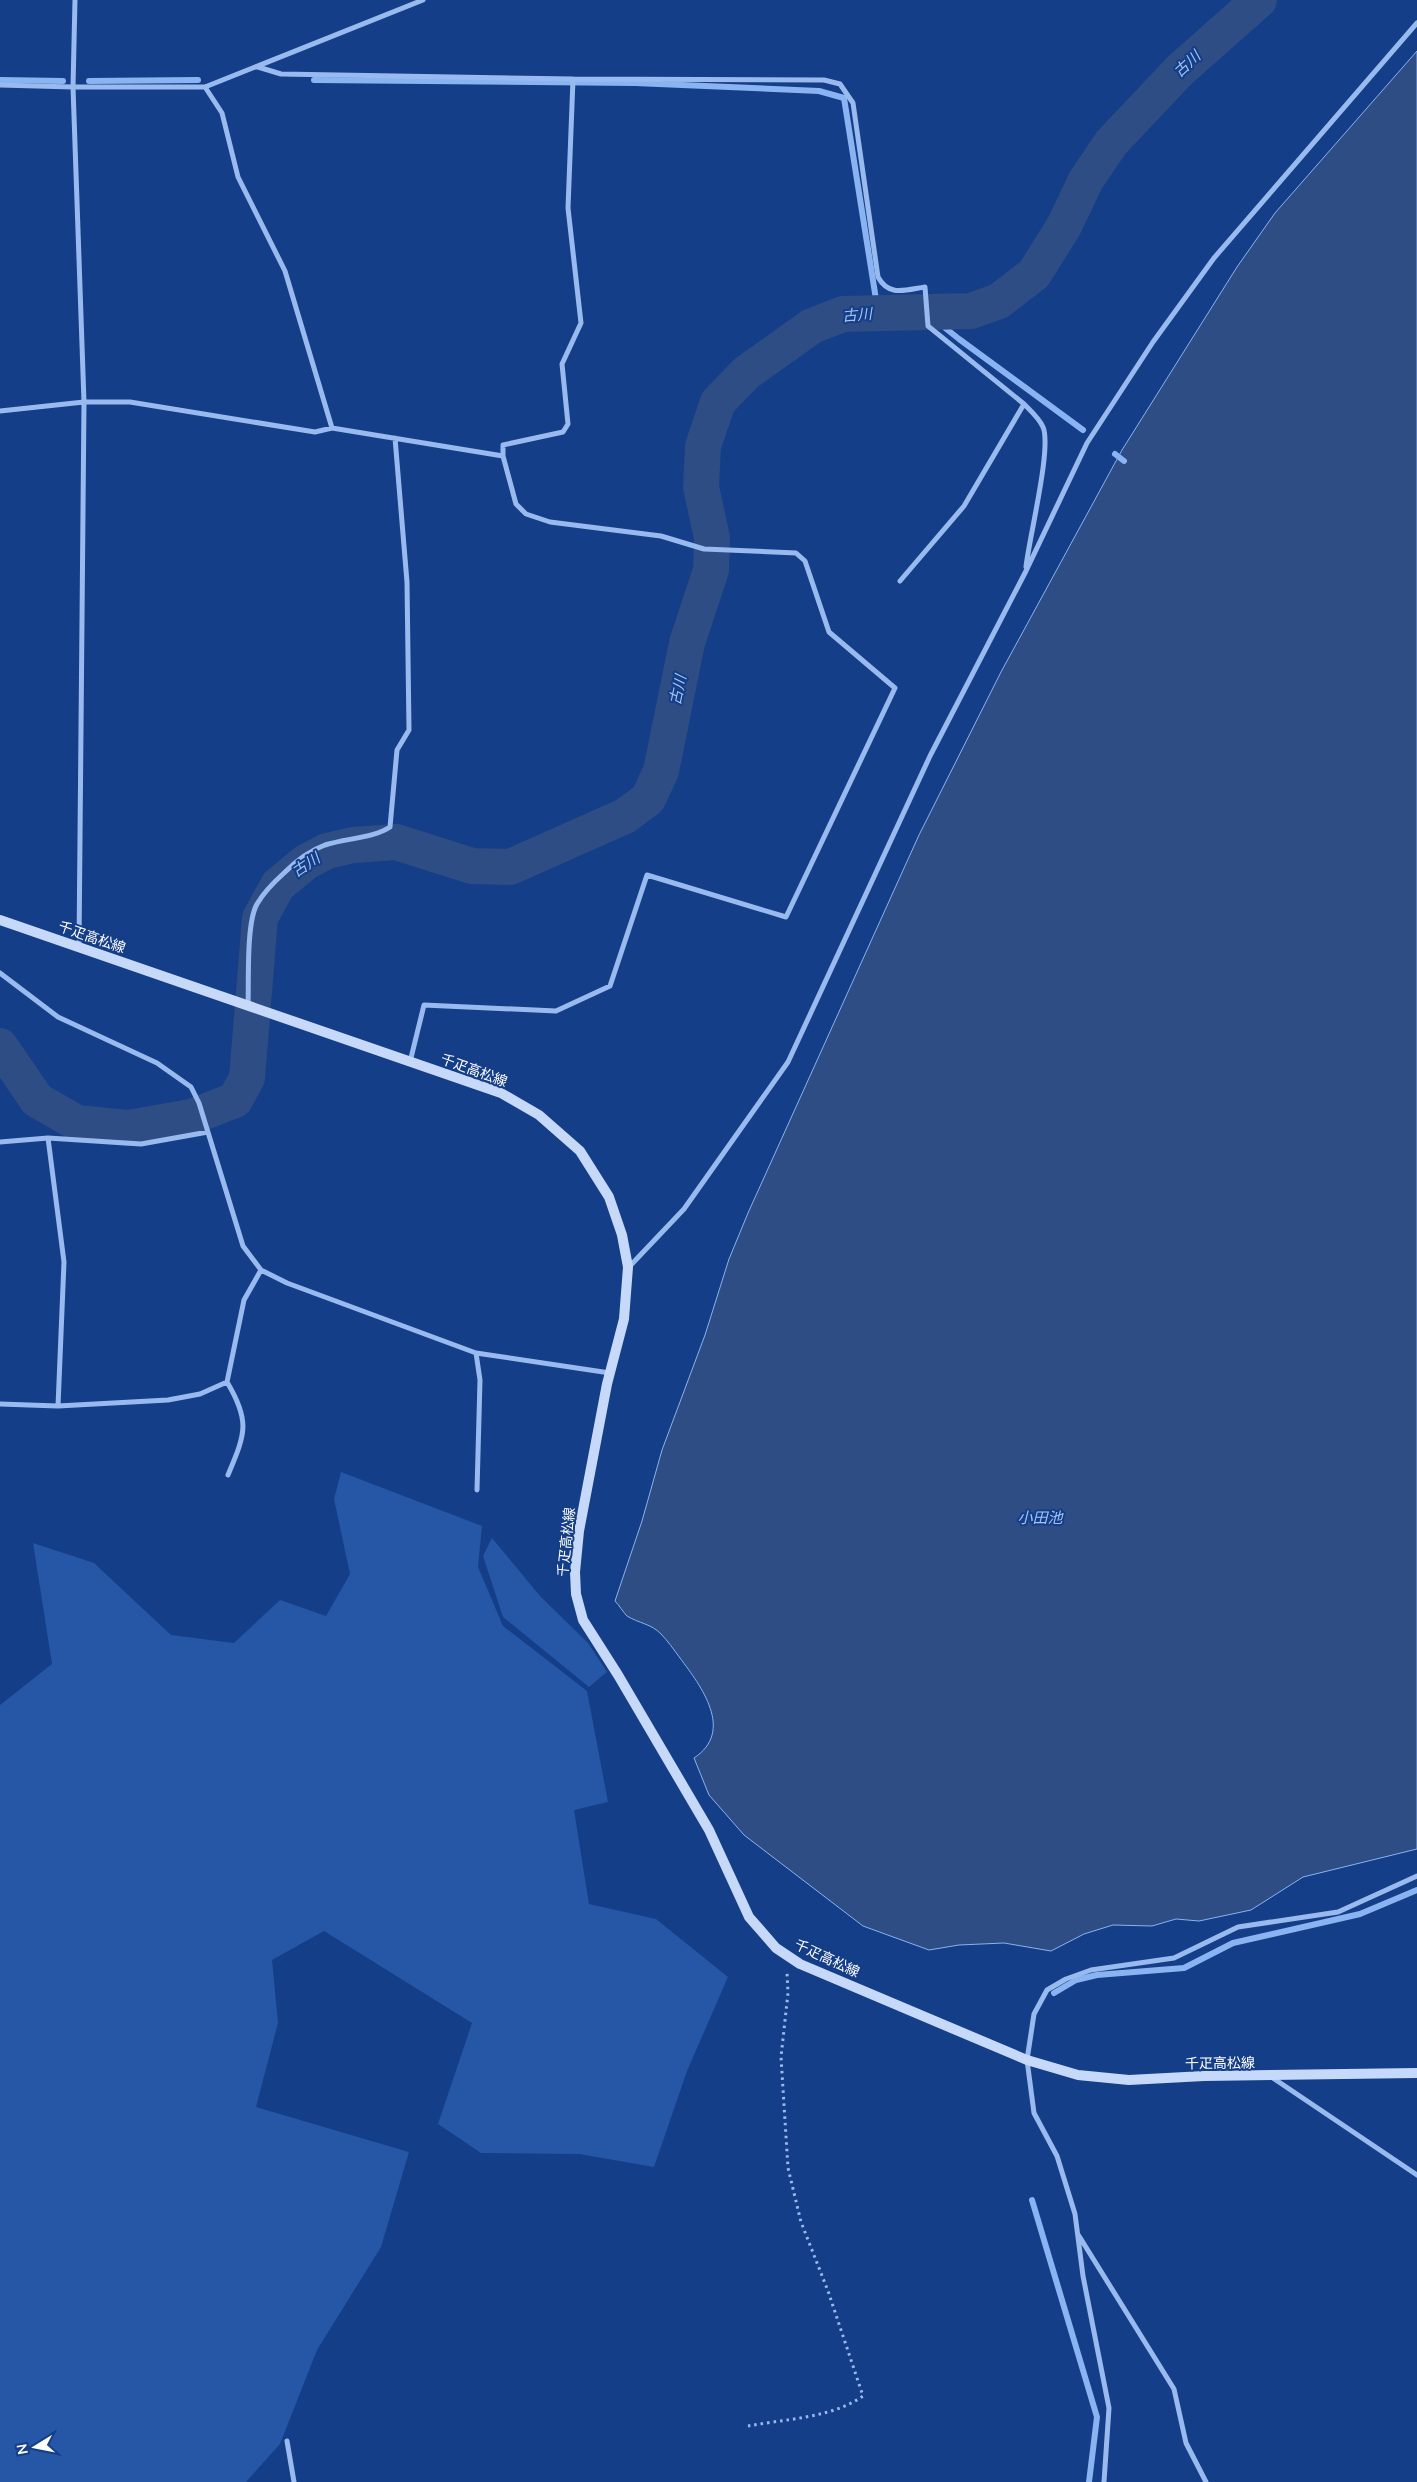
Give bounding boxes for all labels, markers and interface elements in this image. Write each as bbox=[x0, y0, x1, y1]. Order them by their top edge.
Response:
water label: 古川 bbox=[1169, 45, 1206, 82]
water label: 古川 bbox=[841, 304, 875, 326]
water label: 古川 bbox=[665, 671, 691, 707]
water label: 古川 bbox=[288, 847, 326, 882]
street label: 千疋高松線 bbox=[56, 917, 128, 958]
street label: 千疋高松線 bbox=[438, 1050, 510, 1091]
street label: 千疋高松線 bbox=[553, 1506, 580, 1578]
water label: 小田池 bbox=[1017, 1508, 1064, 1528]
street label: 千疋高松線 bbox=[791, 1935, 863, 1982]
street label: 千疋高松線 bbox=[1185, 2053, 1255, 2074]
north arrow bbox=[10, 2422, 60, 2472]
text: N bbox=[12, 2442, 33, 2456]

